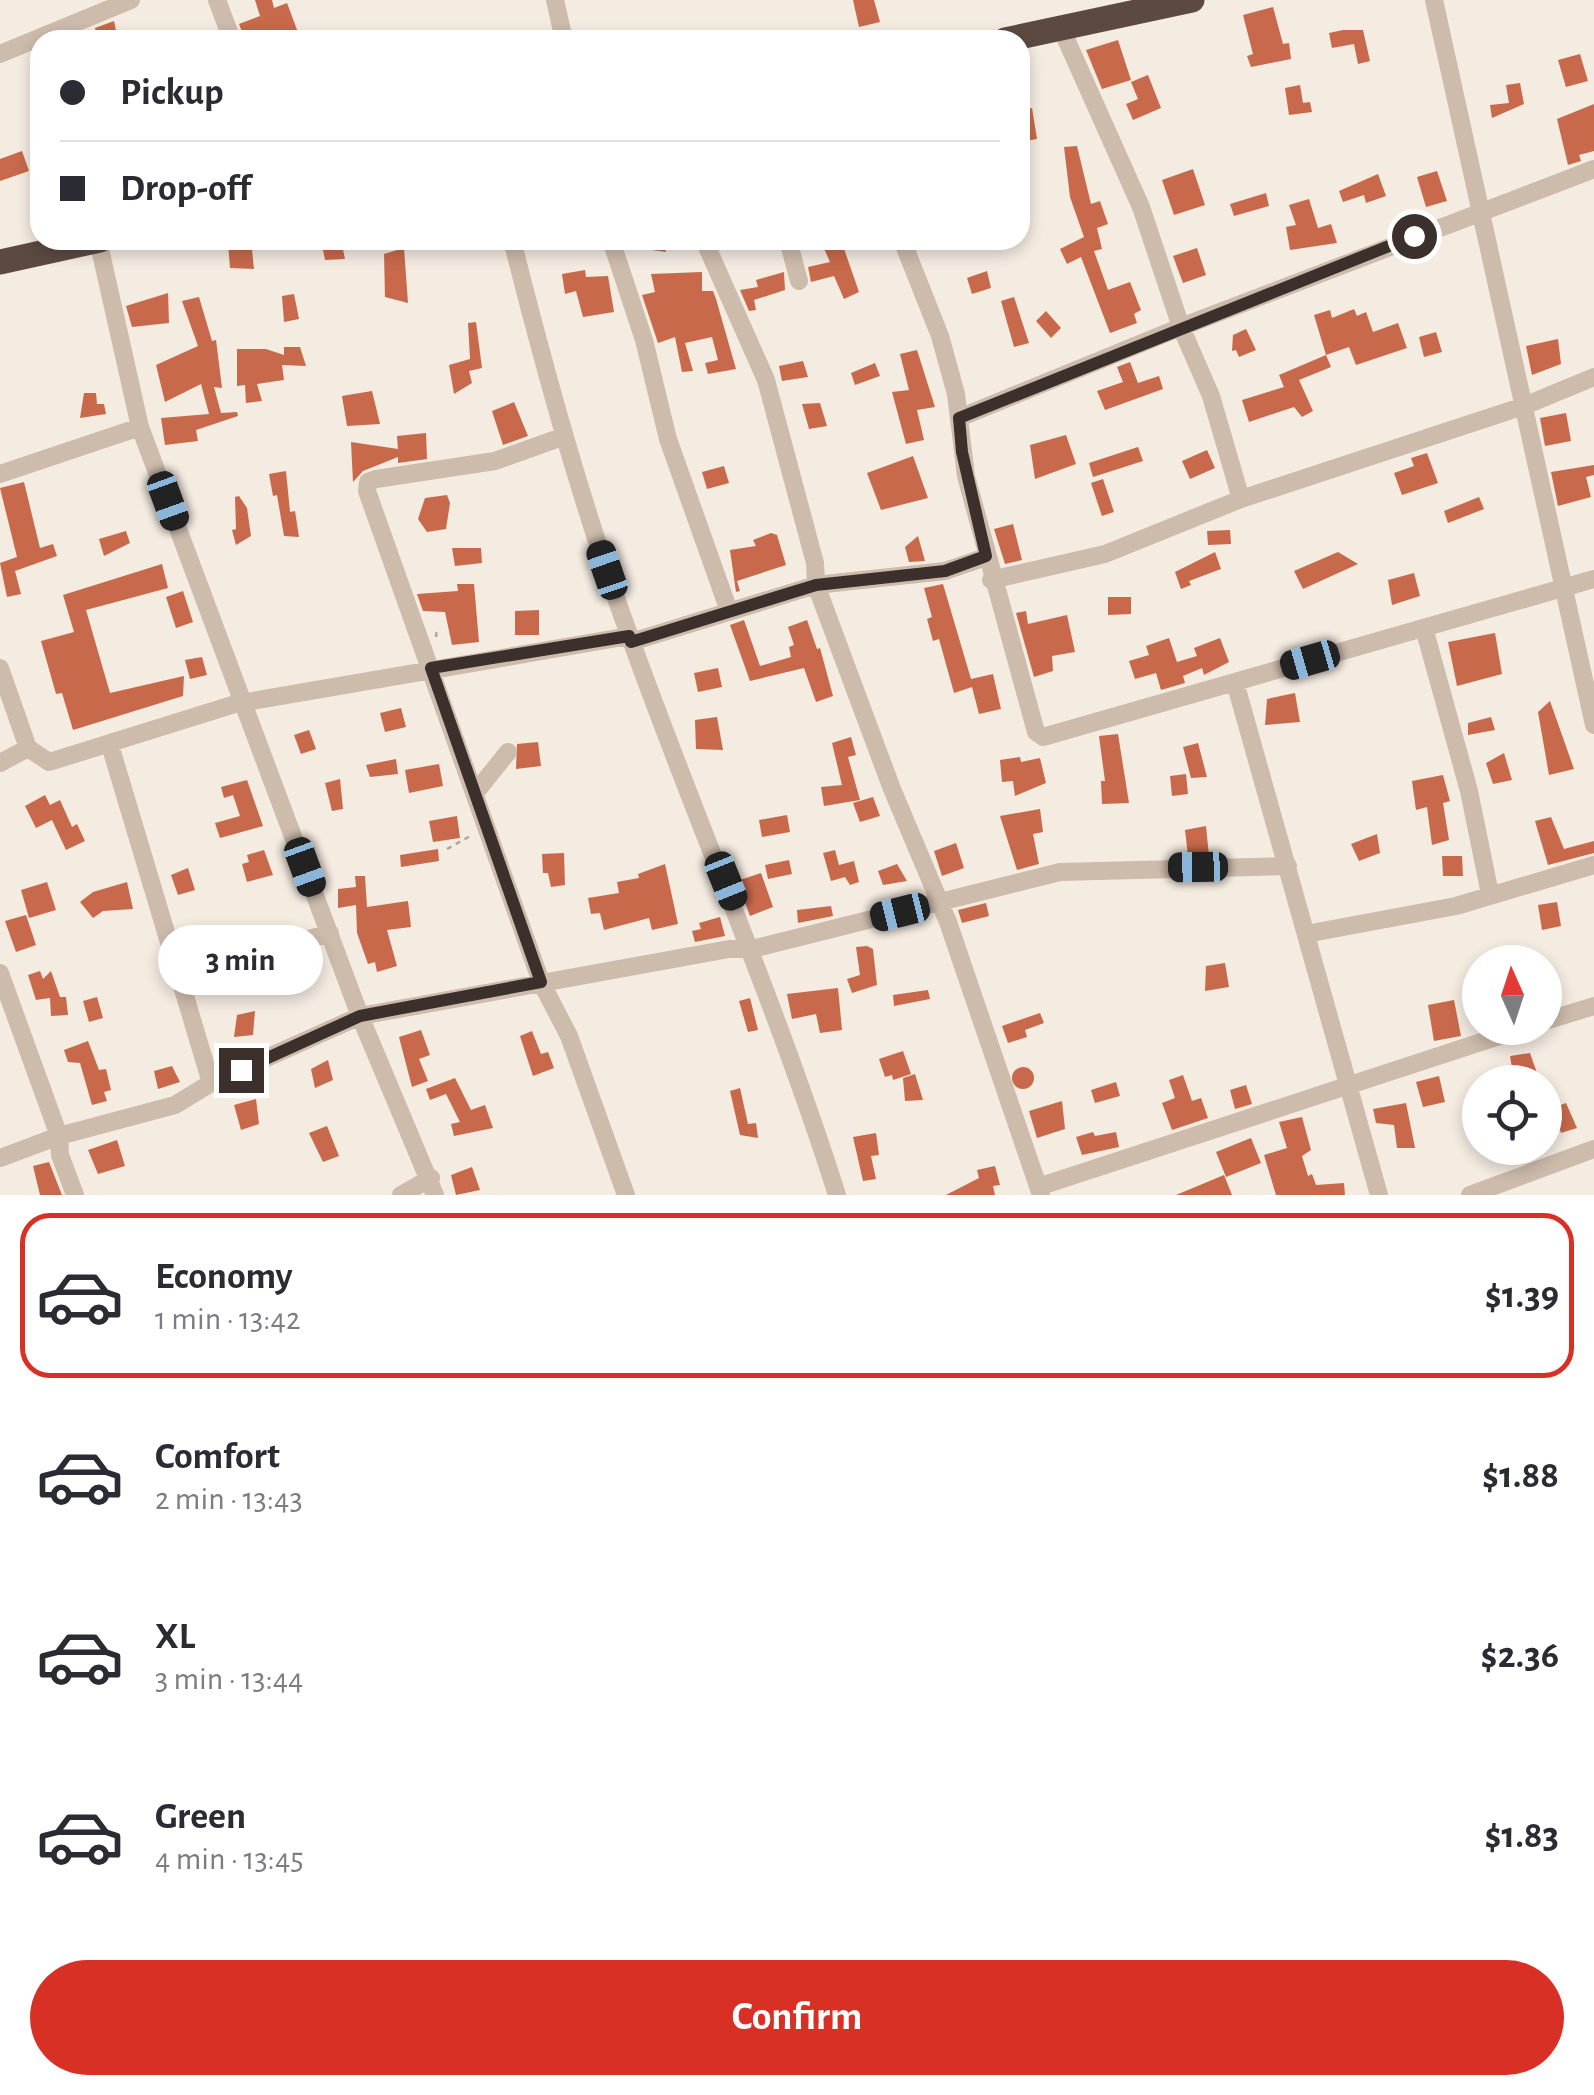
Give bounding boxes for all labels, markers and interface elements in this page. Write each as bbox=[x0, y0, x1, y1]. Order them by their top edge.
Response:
text: Pickup bbox=[120, 74, 224, 112]
text: Drop-off bbox=[120, 170, 251, 208]
route start bbox=[1392, 214, 1437, 259]
car bbox=[144, 468, 192, 534]
car bbox=[583, 537, 631, 603]
car bbox=[1277, 637, 1343, 683]
car bbox=[281, 834, 329, 900]
car bbox=[701, 848, 751, 914]
car bbox=[1168, 851, 1228, 883]
car bbox=[867, 890, 933, 934]
callout: 3 min bbox=[158, 925, 324, 995]
text: 3 min bbox=[206, 944, 275, 976]
north arrow bbox=[1462, 945, 1562, 1045]
map controls bbox=[1462, 945, 1562, 1165]
route end bbox=[219, 1048, 264, 1093]
button: locate bbox=[1462, 1065, 1562, 1165]
icon: car bbox=[35, 1251, 125, 1341]
text: Economy bbox=[155, 1258, 293, 1296]
text: $1.39 bbox=[1485, 1277, 1559, 1315]
text: 1 min · 13:42 bbox=[155, 1303, 301, 1335]
icon: car bbox=[35, 1431, 125, 1521]
text: Comfort bbox=[155, 1438, 280, 1476]
text: $1.88 bbox=[1482, 1457, 1559, 1495]
text: 2 min · 13:43 bbox=[155, 1483, 303, 1515]
icon: car bbox=[35, 1611, 125, 1701]
text: XL bbox=[155, 1618, 195, 1656]
text: $2.36 bbox=[1481, 1637, 1559, 1675]
text: 3 min · 13:44 bbox=[155, 1663, 304, 1695]
icon: car bbox=[35, 1791, 125, 1881]
text: Green bbox=[155, 1798, 246, 1836]
text: $1.83 bbox=[1484, 1817, 1559, 1855]
text: 4 min · 13:45 bbox=[155, 1843, 304, 1875]
button: Confirm bbox=[30, 1960, 1564, 2075]

